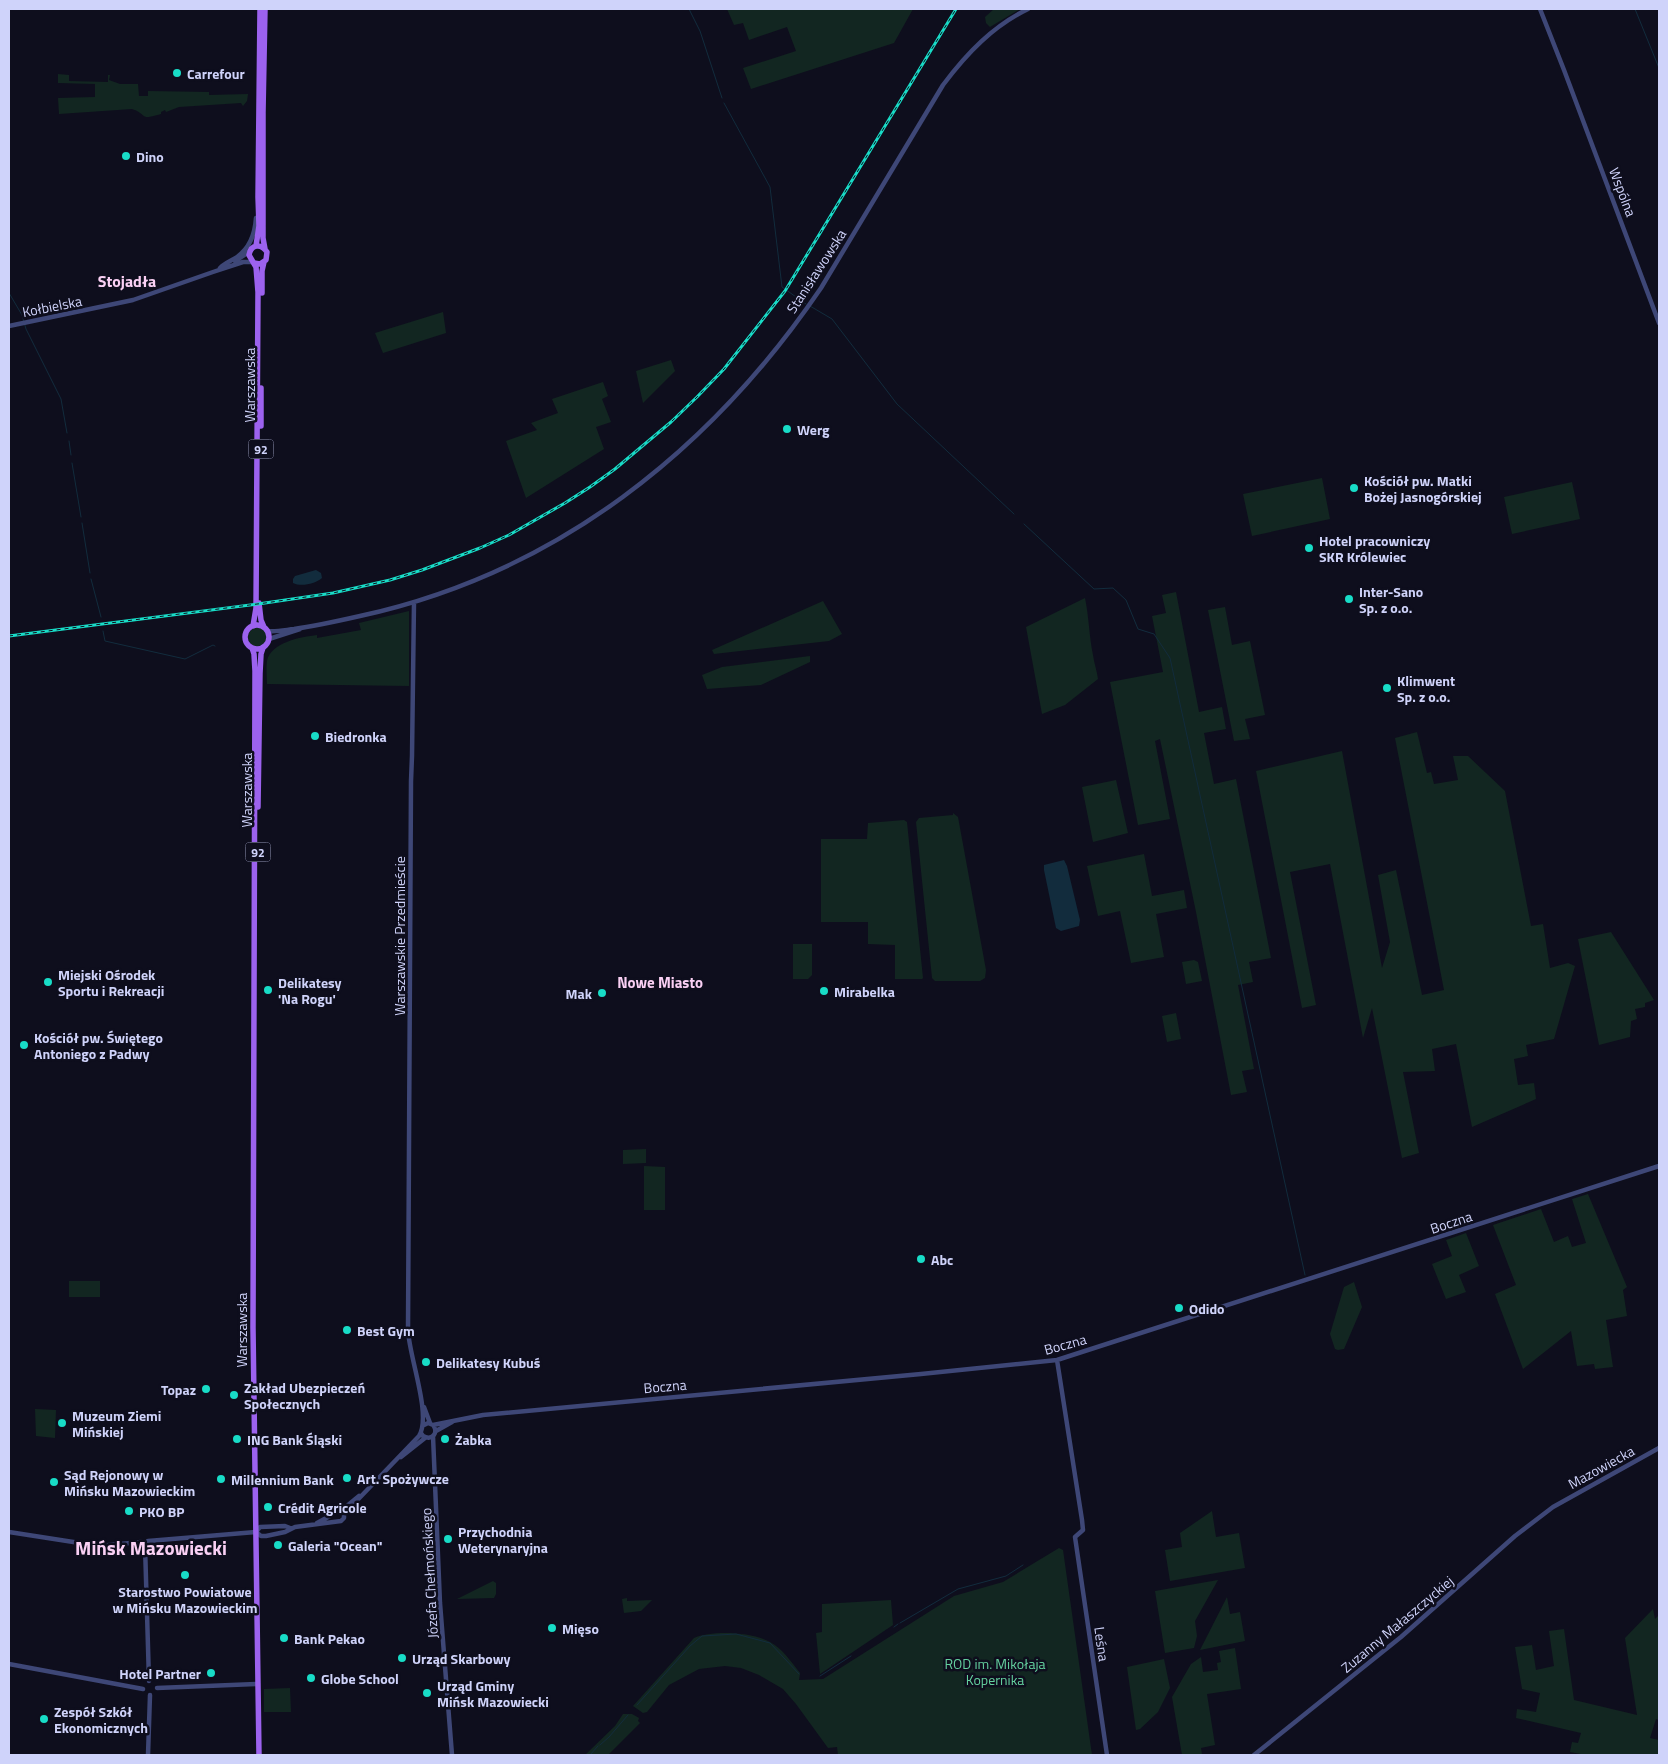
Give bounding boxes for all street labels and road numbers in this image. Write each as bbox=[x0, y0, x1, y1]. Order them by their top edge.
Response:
street label: Wspólna bbox=[1604, 164, 1642, 220]
street label: Stanisławowska bbox=[781, 225, 851, 317]
street label: Kołbielska bbox=[20, 290, 84, 322]
street label: Warszawska bbox=[239, 348, 260, 422]
road number: 92 bbox=[248, 439, 274, 458]
street label: Warszawska bbox=[236, 753, 257, 827]
road number: 92 bbox=[246, 842, 270, 862]
street label: Warszawskie Przedmieście bbox=[389, 856, 410, 1016]
street label: Boczna bbox=[1427, 1205, 1475, 1239]
street label: Warszawska bbox=[231, 1293, 252, 1367]
street label: Boczna bbox=[1041, 1328, 1089, 1360]
street label: Boczna bbox=[643, 1374, 687, 1398]
street label: Mazowiecka bbox=[1564, 1440, 1638, 1494]
street label: Józefa Chełmońskiego bbox=[415, 1507, 443, 1639]
street label: Zuzanny Małaszczyckiej bbox=[1336, 1571, 1458, 1677]
street label: Leśna bbox=[1089, 1625, 1115, 1663]

